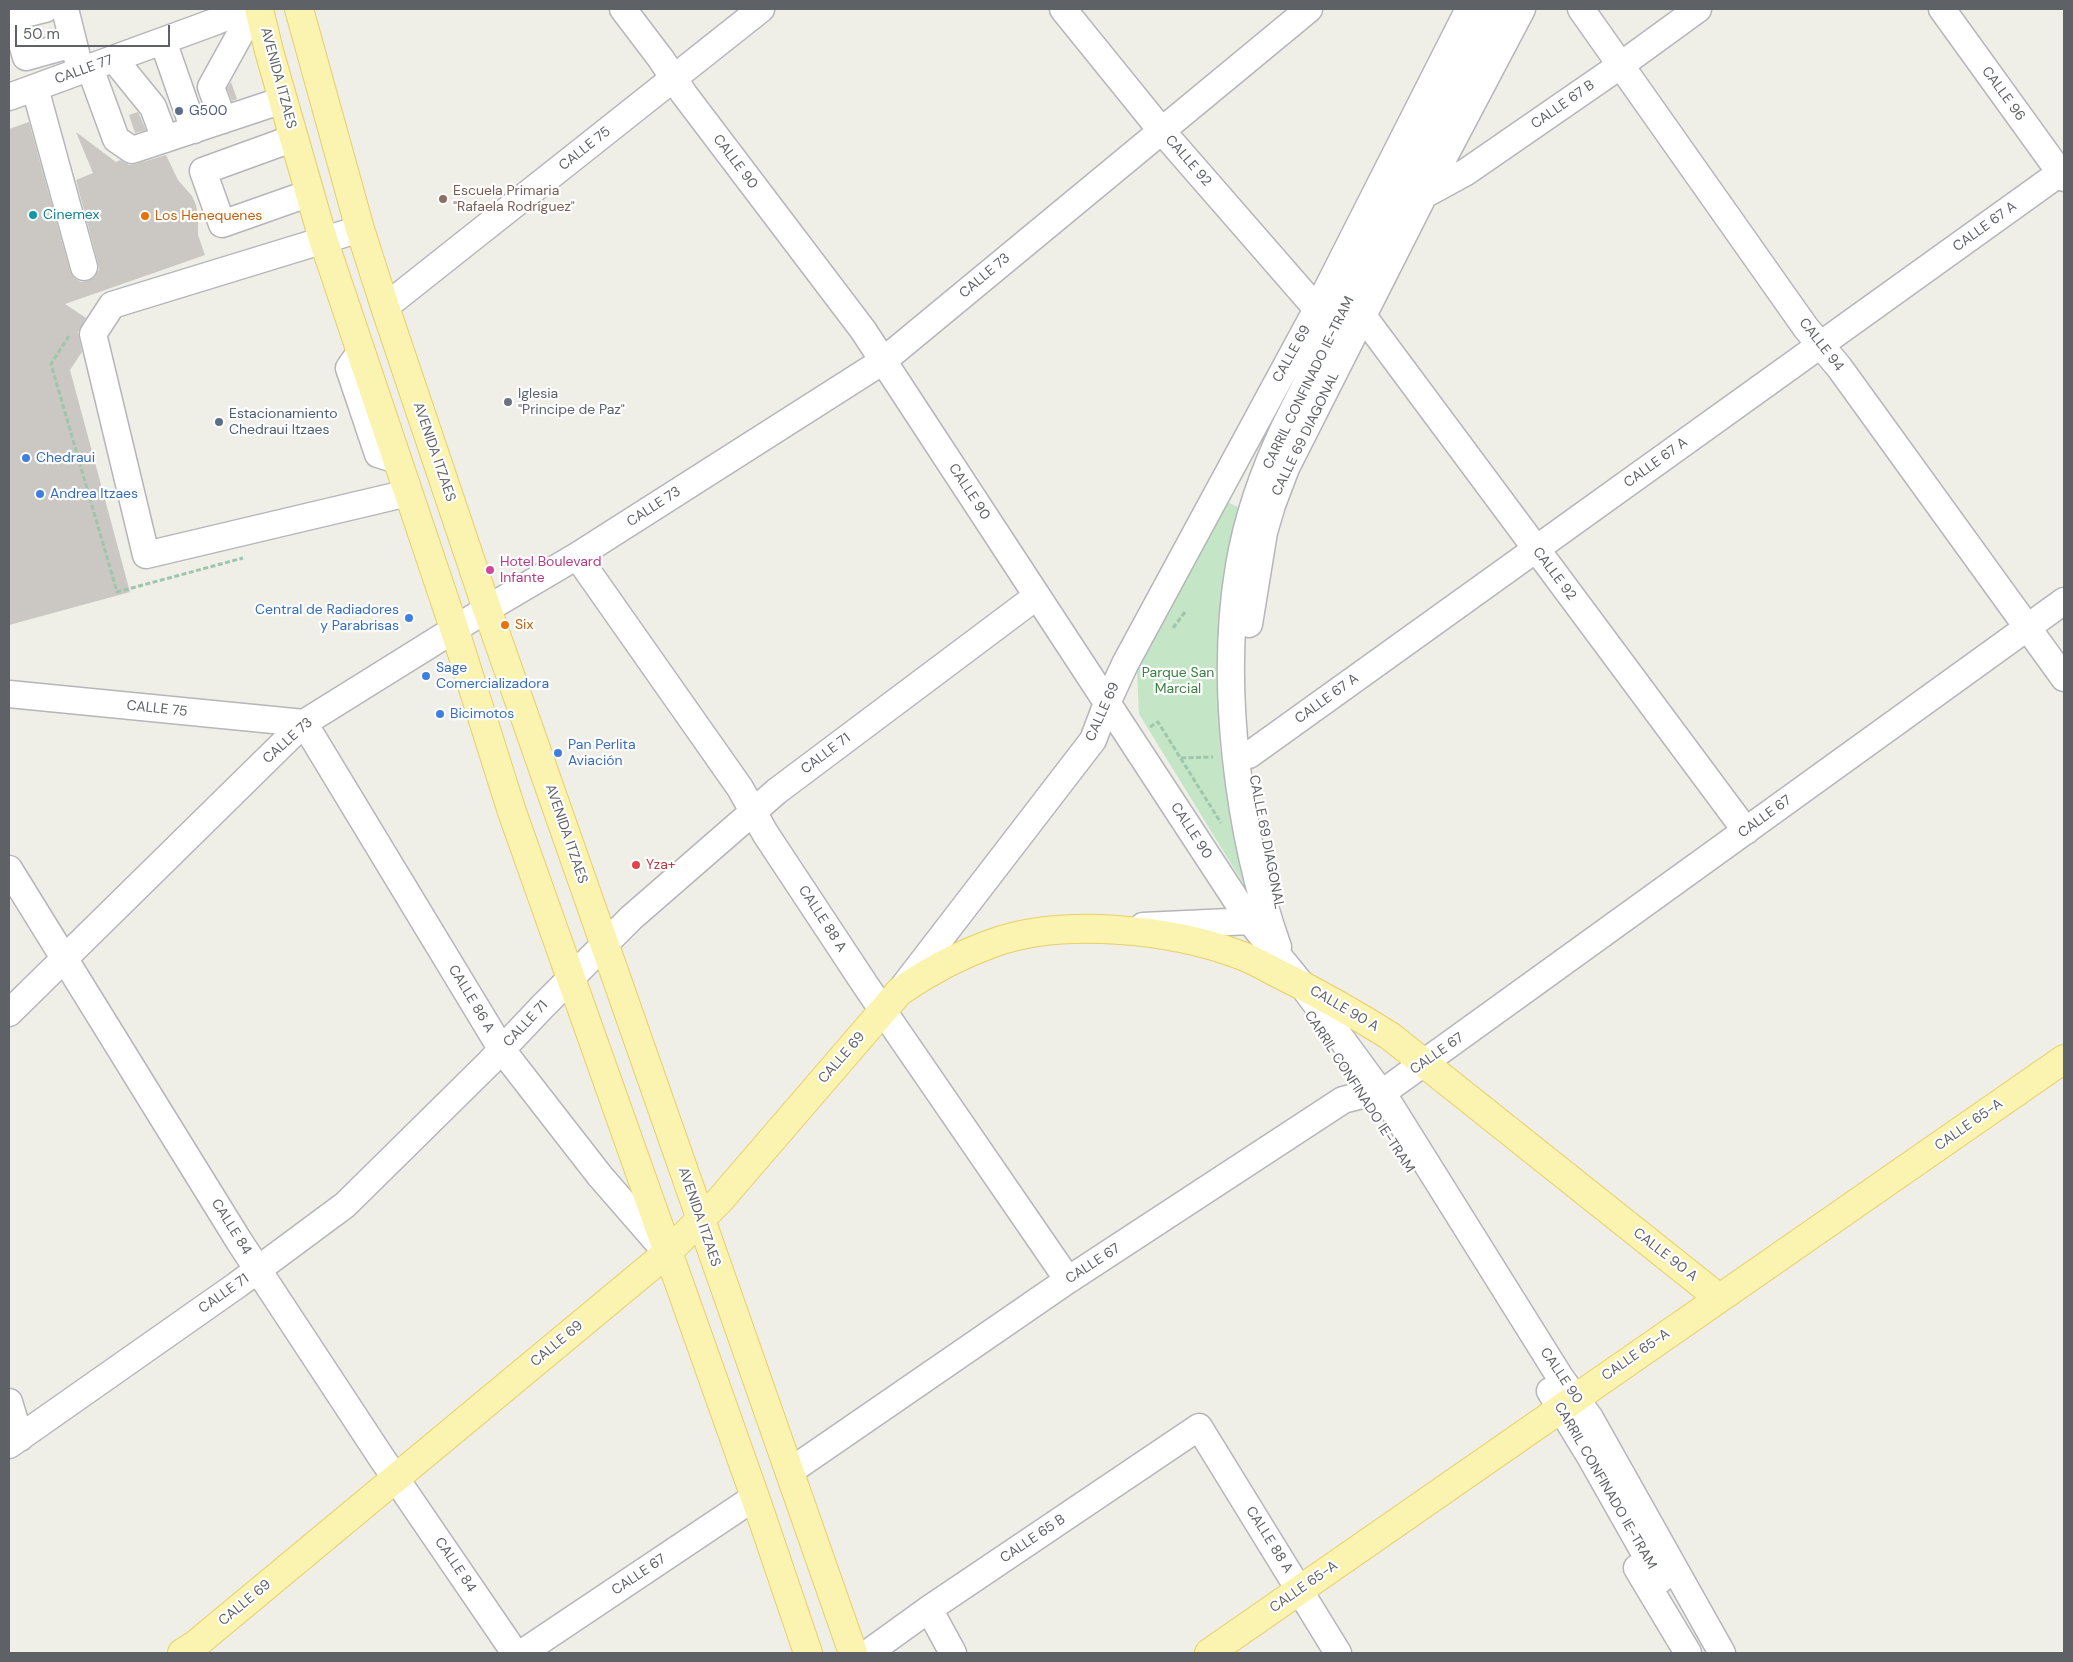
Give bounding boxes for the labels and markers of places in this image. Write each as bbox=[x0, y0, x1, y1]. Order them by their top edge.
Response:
place label: G500 bbox=[189, 103, 227, 119]
marker: G500 bbox=[173, 105, 185, 117]
place label: Escuela Primaria "Rafaela Rodríguez" bbox=[453, 183, 575, 216]
marker: Escuela Primaria "Rafaela Rodríguez" bbox=[437, 193, 449, 205]
place label: Cinemex bbox=[43, 207, 99, 223]
place label: Los Henequenes bbox=[155, 208, 262, 224]
marker: Cinemex bbox=[27, 209, 39, 221]
marker: Los Henequenes bbox=[139, 210, 151, 222]
place label: Iglesia "Principe de Paz" bbox=[518, 386, 625, 418]
marker: Iglesia "Principe de Paz" bbox=[502, 396, 514, 408]
place label: Estacionamiento Chedraui Itzaes bbox=[229, 406, 337, 438]
marker: Estacionamiento Chedraui Itzaes bbox=[213, 416, 225, 428]
place label: Chedraui bbox=[36, 450, 95, 466]
marker: Chedraui bbox=[20, 452, 32, 464]
place label: Andrea Itzaes bbox=[50, 486, 138, 502]
marker: Andrea Itzaes bbox=[34, 488, 46, 500]
place label: Hotel Boulevard Infante bbox=[500, 554, 602, 586]
marker: Hotel Boulevard Infante bbox=[484, 564, 496, 576]
place label: Central de Radiadores y Parabrisas bbox=[255, 602, 399, 634]
marker: Central de Radiadores y Parabrisas bbox=[403, 612, 415, 624]
place label: Six bbox=[515, 617, 533, 633]
marker: Six bbox=[499, 619, 511, 631]
place label: Sage Comercializadora bbox=[436, 660, 549, 692]
marker: Sage Comercializadora bbox=[420, 670, 432, 682]
place label: Bicimotos bbox=[450, 706, 514, 722]
marker: Bicimotos bbox=[434, 708, 446, 720]
place label: Pan Perlita Aviación bbox=[568, 737, 636, 770]
marker: Pan Perlita Aviación bbox=[552, 747, 564, 759]
place label: Yza+ bbox=[646, 857, 676, 873]
marker: Yza+ bbox=[630, 859, 642, 871]

